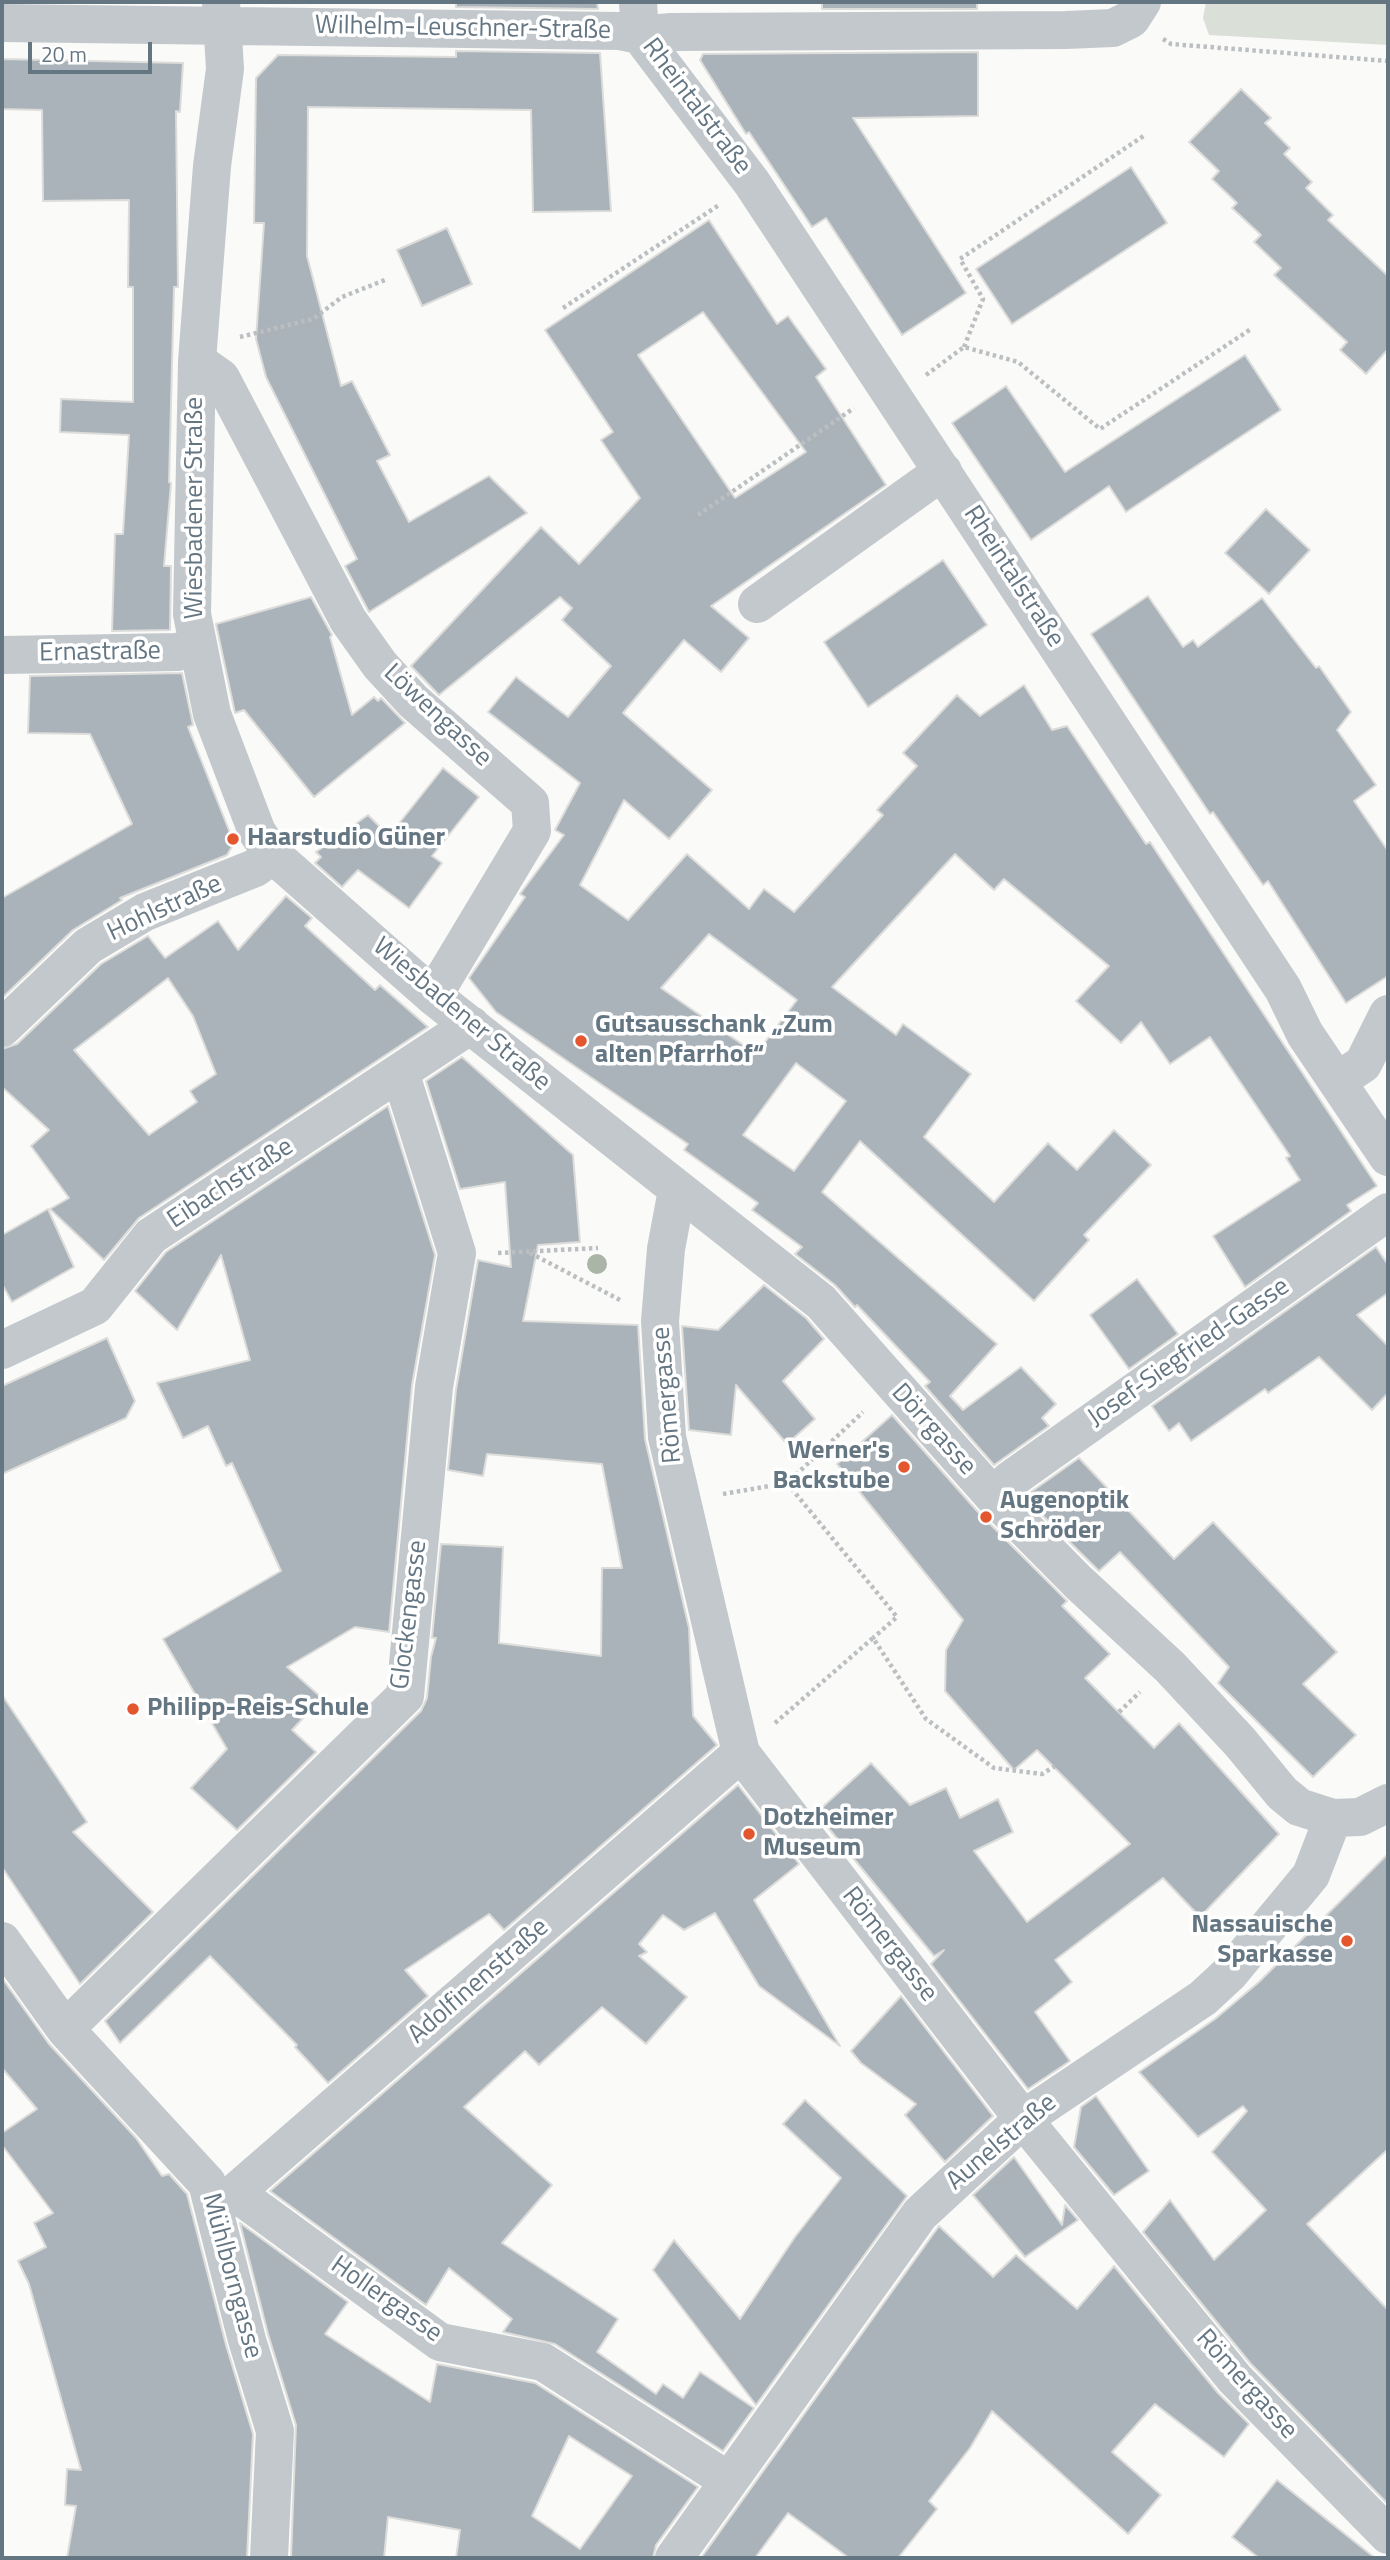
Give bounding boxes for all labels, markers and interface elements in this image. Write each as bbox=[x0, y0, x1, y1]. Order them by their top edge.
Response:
street label: Wilhelm-Leuschner-Straße bbox=[315, 11, 611, 47]
scale bar bbox=[32, 28, 156, 72]
street label: Rheintalstraße bbox=[635, 33, 757, 181]
text: 20 m bbox=[41, 38, 87, 70]
street label: Wiesbadener Straße bbox=[180, 397, 212, 619]
street label: Rheintalstraße bbox=[956, 501, 1070, 653]
street label: Ernastraße bbox=[39, 636, 161, 670]
street label: Löwengasse bbox=[376, 658, 498, 774]
place label: Haarstudio Güner bbox=[247, 823, 445, 855]
marker: Haarstudio Güner bbox=[225, 831, 241, 847]
street label: Hohlstraße bbox=[103, 869, 227, 949]
street label: Wiesbadener Straße bbox=[366, 932, 556, 1098]
place label: Gutsausschank „Zum alten Pfarrhof“ bbox=[595, 1010, 833, 1072]
marker: Gutsausschank „Zum alten Pfarrhof“ bbox=[573, 1033, 589, 1049]
street label: Eibachstraße bbox=[162, 1132, 300, 1236]
street label: Josef-Siegfried-Gasse bbox=[1082, 1272, 1296, 1434]
street label: Römergasse bbox=[646, 1325, 690, 1465]
street label: Dörrgasse bbox=[884, 1378, 982, 1482]
place label: Werner's Backstube bbox=[772, 1436, 890, 1498]
marker: Werner's Backstube bbox=[896, 1459, 912, 1475]
place label: Augenoptik Schröder bbox=[1000, 1486, 1129, 1548]
marker: Augenoptik Schröder bbox=[978, 1509, 994, 1525]
street label: Glockengasse bbox=[385, 1539, 435, 1691]
place label: Philipp-Reis-Schule bbox=[147, 1693, 369, 1725]
marker: Philipp-Reis-Schule bbox=[125, 1701, 141, 1717]
place label: Dotzheimer Museum bbox=[763, 1803, 894, 1864]
marker: Dotzheimer Museum bbox=[741, 1826, 757, 1842]
street label: Römergasse bbox=[835, 1881, 943, 2009]
place label: Nassauische Sparkasse bbox=[1191, 1910, 1333, 1972]
street label: Adolfinenstraße bbox=[403, 1913, 555, 2051]
marker: Nassauische Sparkasse bbox=[1339, 1933, 1355, 1949]
street label: Aunelstraße bbox=[941, 2088, 1063, 2198]
street label: Mühlborngasse bbox=[194, 2190, 268, 2362]
street label: Hollergasse bbox=[324, 2250, 448, 2350]
street label: Römergasse bbox=[1189, 2324, 1303, 2446]

